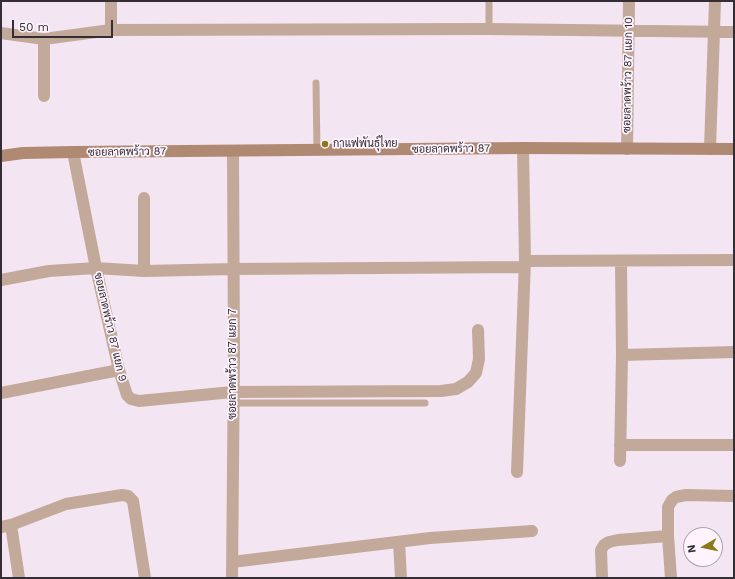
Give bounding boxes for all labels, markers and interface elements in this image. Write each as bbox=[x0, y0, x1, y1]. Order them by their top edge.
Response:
scale bar bbox=[14, 12, 115, 38]
street label: ซอยลาดพร้าว 87 แยก 10 bbox=[620, 17, 636, 133]
text: 50 m bbox=[19, 20, 49, 34]
place label: กาแฟพันธ์ุไทย bbox=[333, 137, 398, 151]
marker: กาแฟพันธ์ุไทย bbox=[320, 139, 330, 149]
street label: ซอยลาดพร้าว 87 bbox=[412, 142, 490, 156]
street label: ซอยลาดพร้าว 87 bbox=[88, 145, 166, 159]
street label: ซอยลาดพร้าว 87 แยก 9 bbox=[91, 271, 129, 383]
street label: ซอยลาดพร้าว 87 แยก 7 bbox=[226, 309, 240, 419]
north arrow bbox=[683, 527, 723, 567]
text: N bbox=[685, 544, 699, 554]

